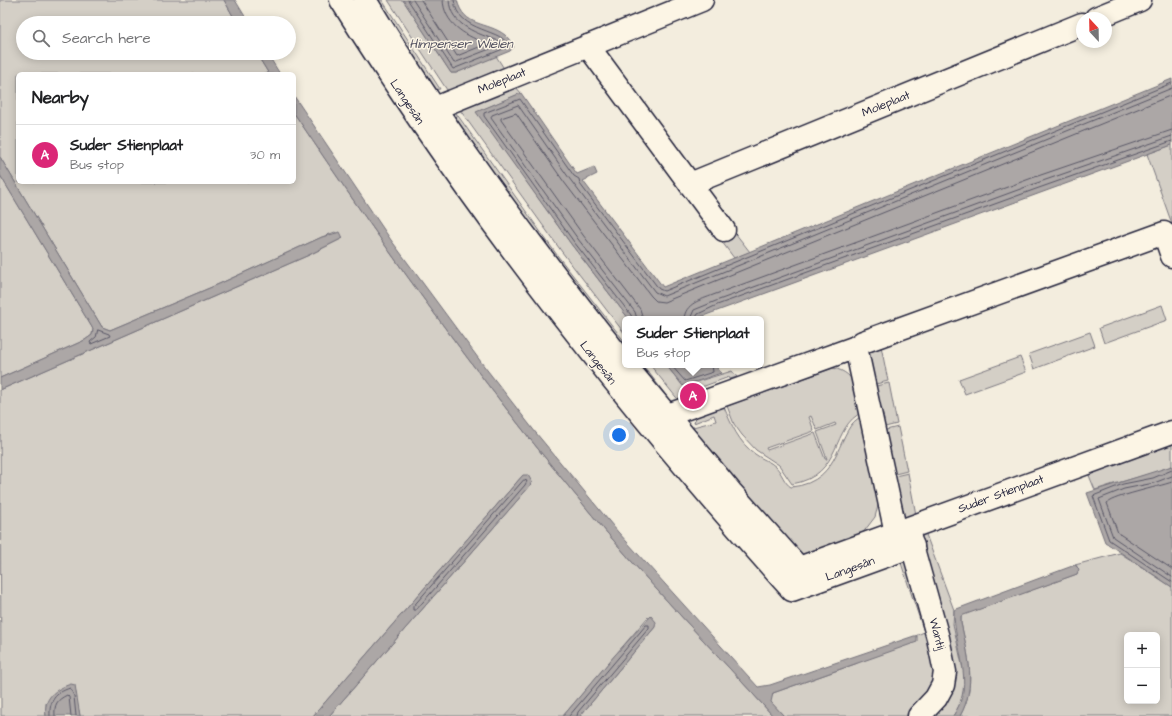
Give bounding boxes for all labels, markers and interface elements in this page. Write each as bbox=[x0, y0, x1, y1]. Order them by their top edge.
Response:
north arrow bbox=[1076, 12, 1112, 48]
search box bbox=[16, 16, 296, 60]
icon: search bbox=[30, 27, 52, 49]
text: Search here bbox=[62, 28, 151, 49]
water label: Himpenser Wielen bbox=[409, 35, 514, 53]
street label: Moleplaat bbox=[475, 64, 529, 98]
street label: Langesân bbox=[385, 76, 428, 129]
text: Nearby bbox=[32, 86, 89, 110]
street label: Moleplaat bbox=[859, 87, 913, 121]
text: Suder Stienplaat bbox=[70, 135, 183, 156]
text: A bbox=[41, 146, 49, 164]
text: 30 m bbox=[250, 146, 280, 164]
text: Bus stop bbox=[70, 156, 124, 174]
popup bbox=[622, 316, 764, 368]
text: Suder Stienplaat bbox=[637, 323, 749, 344]
street label: Langesân bbox=[575, 338, 620, 389]
text: Bus stop bbox=[637, 344, 690, 362]
pin: A bbox=[680, 381, 706, 411]
your location bbox=[609, 425, 629, 445]
street label: Suder Stienplaat bbox=[956, 471, 1047, 517]
street label: Langesân bbox=[823, 552, 877, 587]
street label: Wantij bbox=[925, 616, 950, 653]
map controls bbox=[1124, 632, 1160, 704]
button: + bbox=[1124, 632, 1160, 668]
button: − bbox=[1124, 668, 1160, 704]

